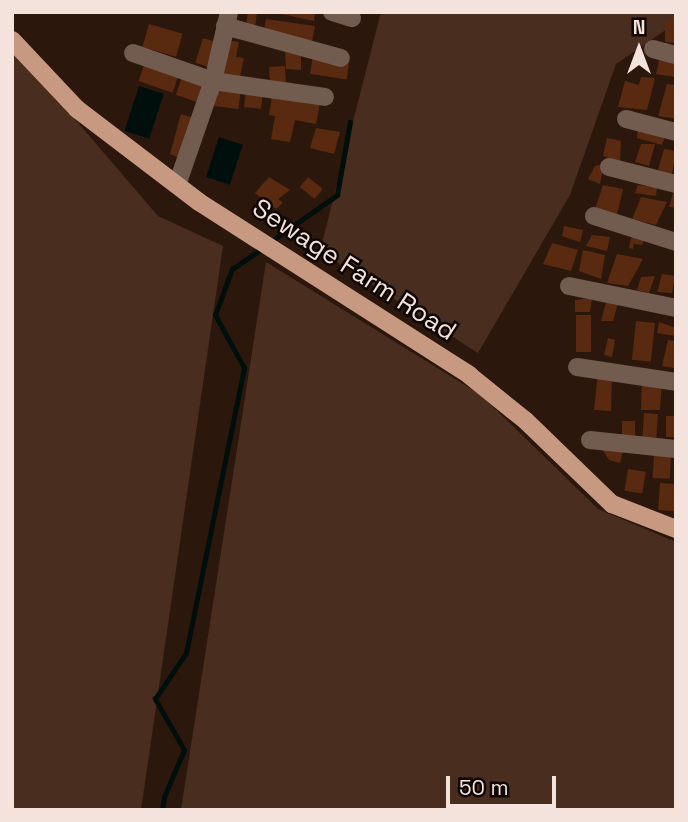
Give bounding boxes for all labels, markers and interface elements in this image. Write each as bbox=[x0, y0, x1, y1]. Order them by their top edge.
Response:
north arrow bbox=[604, 14, 674, 84]
text: N bbox=[633, 15, 645, 40]
street label: Sewage Farm Road bbox=[246, 193, 462, 347]
scale bar bbox=[450, 762, 560, 806]
text: 50 m bbox=[459, 774, 509, 801]

